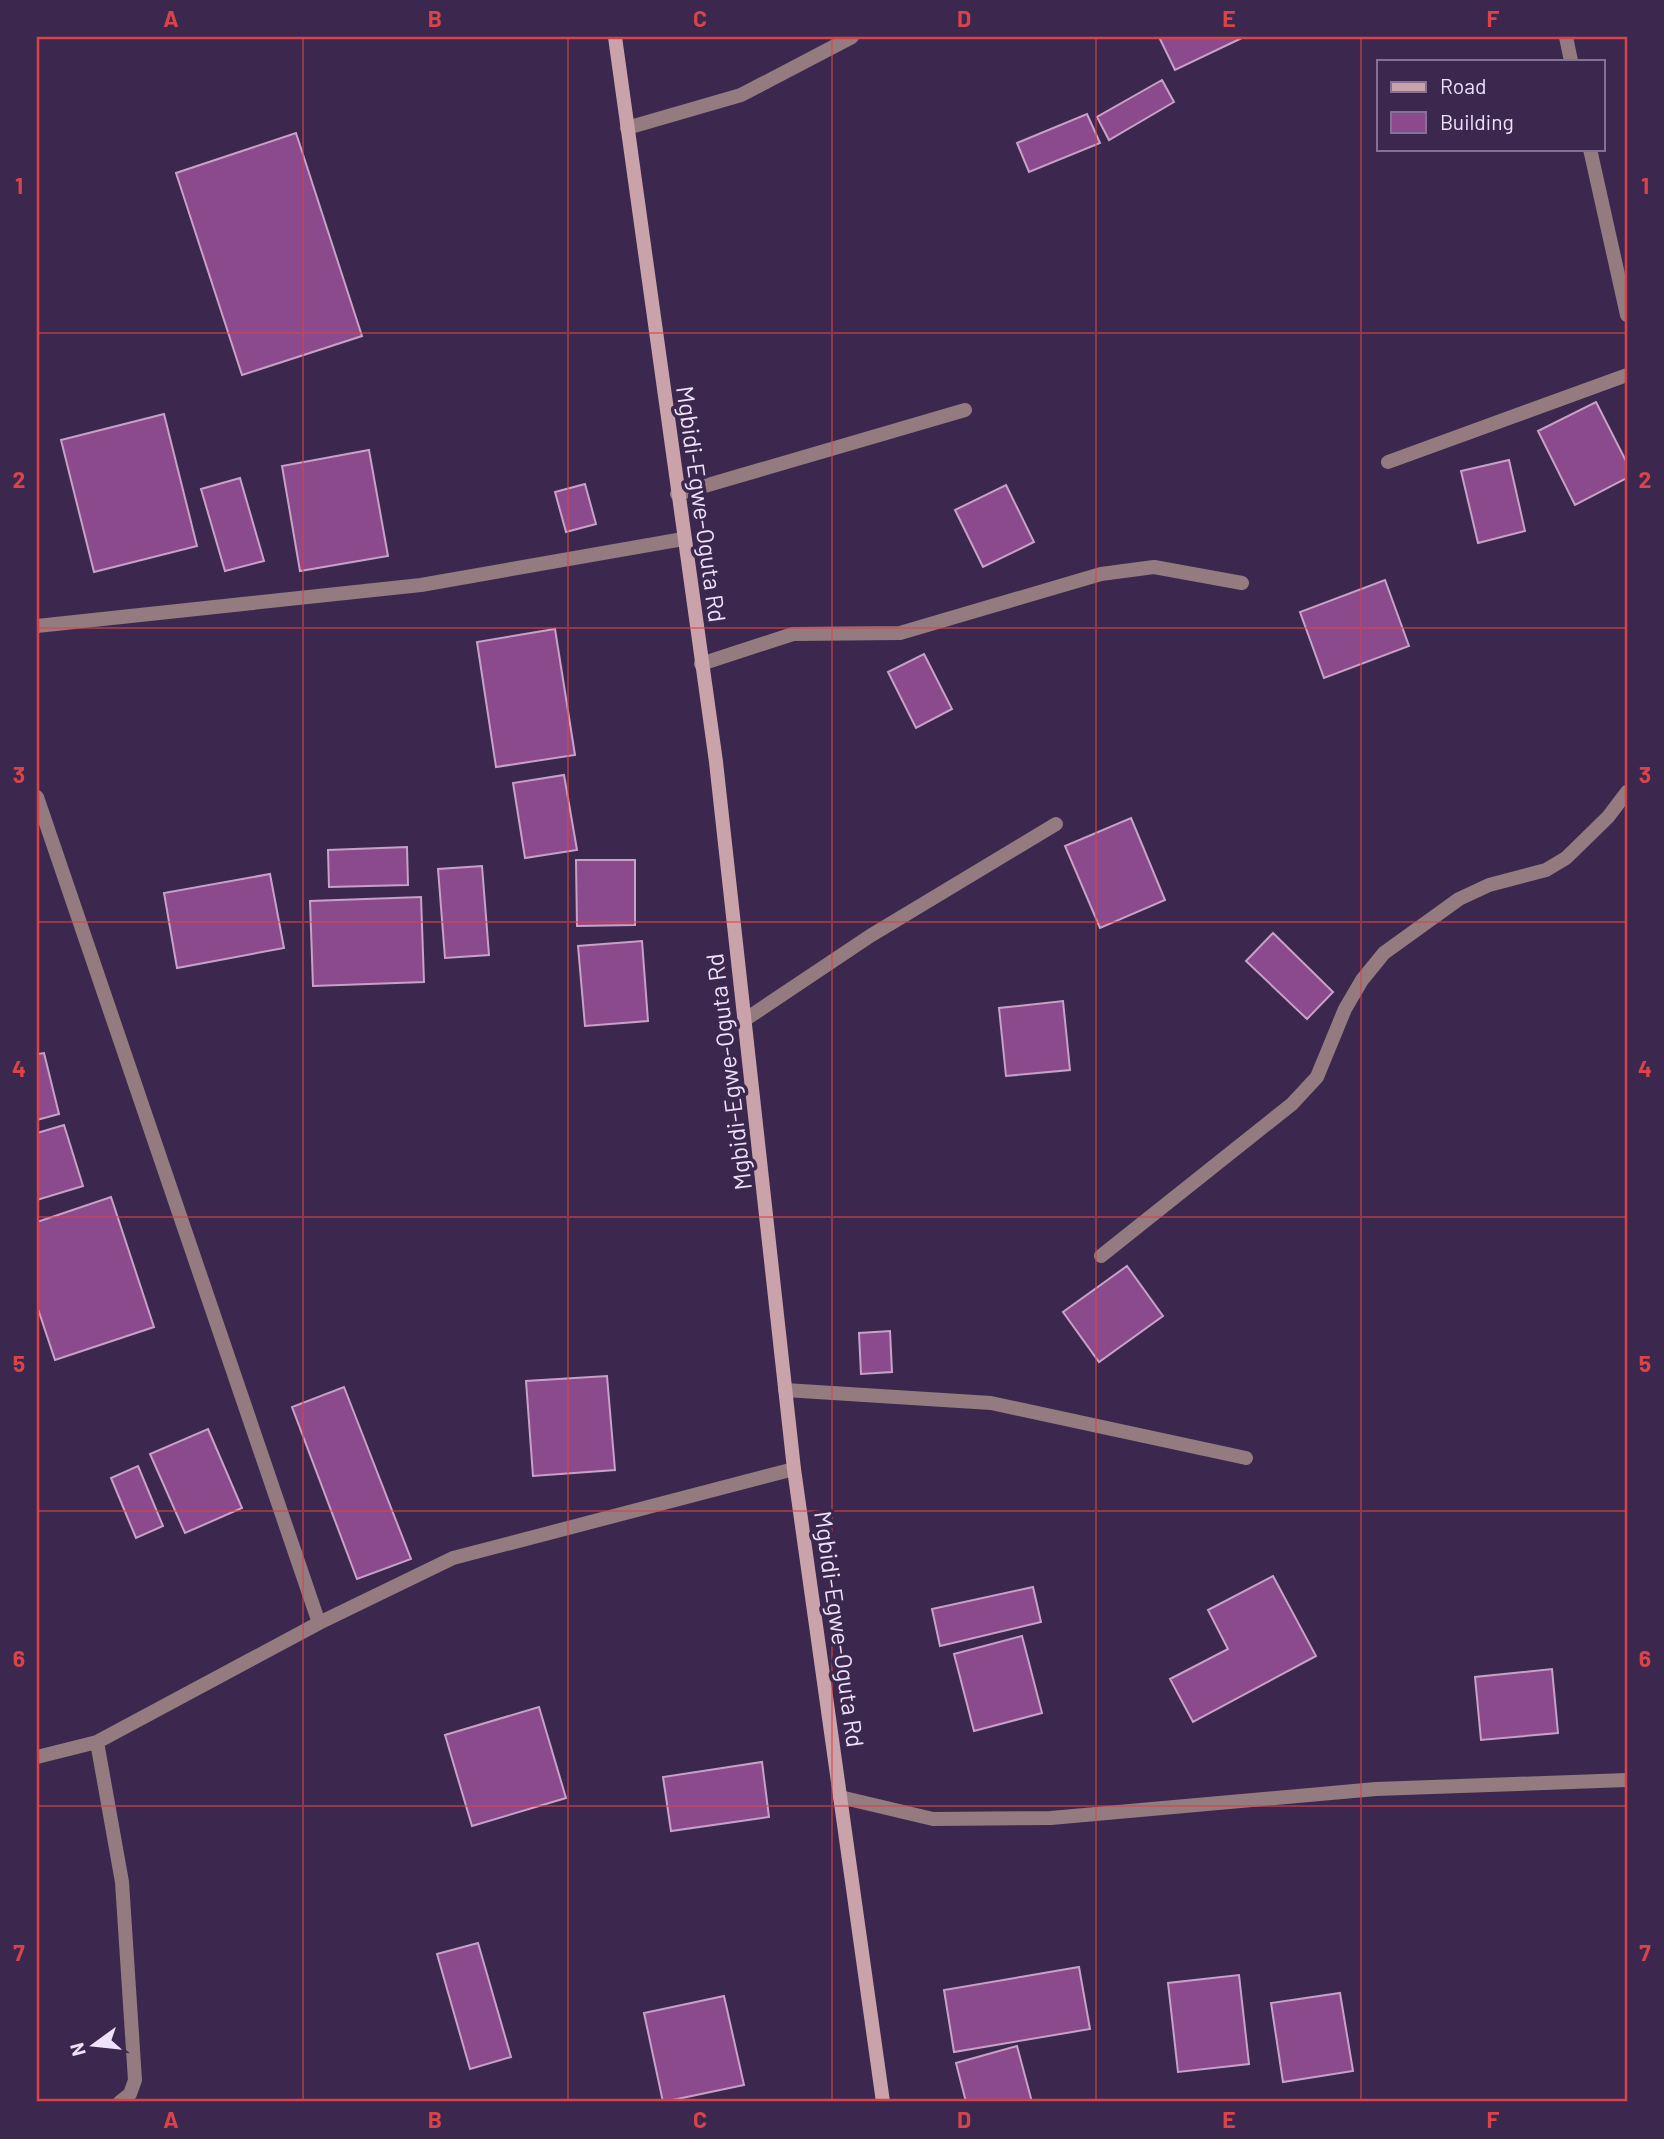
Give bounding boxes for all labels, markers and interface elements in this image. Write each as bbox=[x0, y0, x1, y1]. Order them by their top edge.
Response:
text: A bbox=[163, 4, 179, 32]
text: B bbox=[428, 4, 442, 32]
text: C bbox=[693, 4, 707, 32]
text: D bbox=[957, 4, 971, 32]
text: E bbox=[1222, 4, 1236, 32]
text: F bbox=[1487, 4, 1500, 32]
legend bbox=[1377, 60, 1604, 150]
text: Road bbox=[1440, 73, 1486, 98]
text: Building bbox=[1440, 109, 1514, 134]
text: 1 bbox=[15, 171, 23, 199]
text: 1 bbox=[1641, 171, 1649, 199]
street label: Mgbidi-Egwe-Oguta Rd bbox=[671, 384, 733, 624]
text: 2 bbox=[13, 465, 25, 493]
text: 2 bbox=[1639, 465, 1651, 493]
text: 3 bbox=[13, 760, 25, 788]
text: 3 bbox=[1639, 760, 1651, 788]
street label: Mgbidi-Egwe-Oguta Rd bbox=[699, 952, 757, 1192]
text: 4 bbox=[12, 1054, 26, 1082]
text: 4 bbox=[1638, 1054, 1652, 1082]
text: 5 bbox=[13, 1349, 25, 1377]
text: 5 bbox=[1639, 1349, 1651, 1377]
street label: Mgbidi-Egwe-Oguta Rd bbox=[809, 1509, 871, 1749]
text: 6 bbox=[13, 1644, 25, 1672]
text: 6 bbox=[1639, 1644, 1651, 1672]
text: 7 bbox=[13, 1938, 25, 1966]
text: 7 bbox=[1639, 1938, 1651, 1966]
north arrow bbox=[60, 2010, 130, 2080]
text: N bbox=[64, 2040, 90, 2059]
text: A bbox=[163, 2105, 179, 2133]
text: B bbox=[428, 2105, 442, 2133]
text: C bbox=[693, 2105, 707, 2133]
text: D bbox=[957, 2105, 971, 2133]
text: E bbox=[1222, 2105, 1236, 2133]
text: F bbox=[1487, 2105, 1500, 2133]

